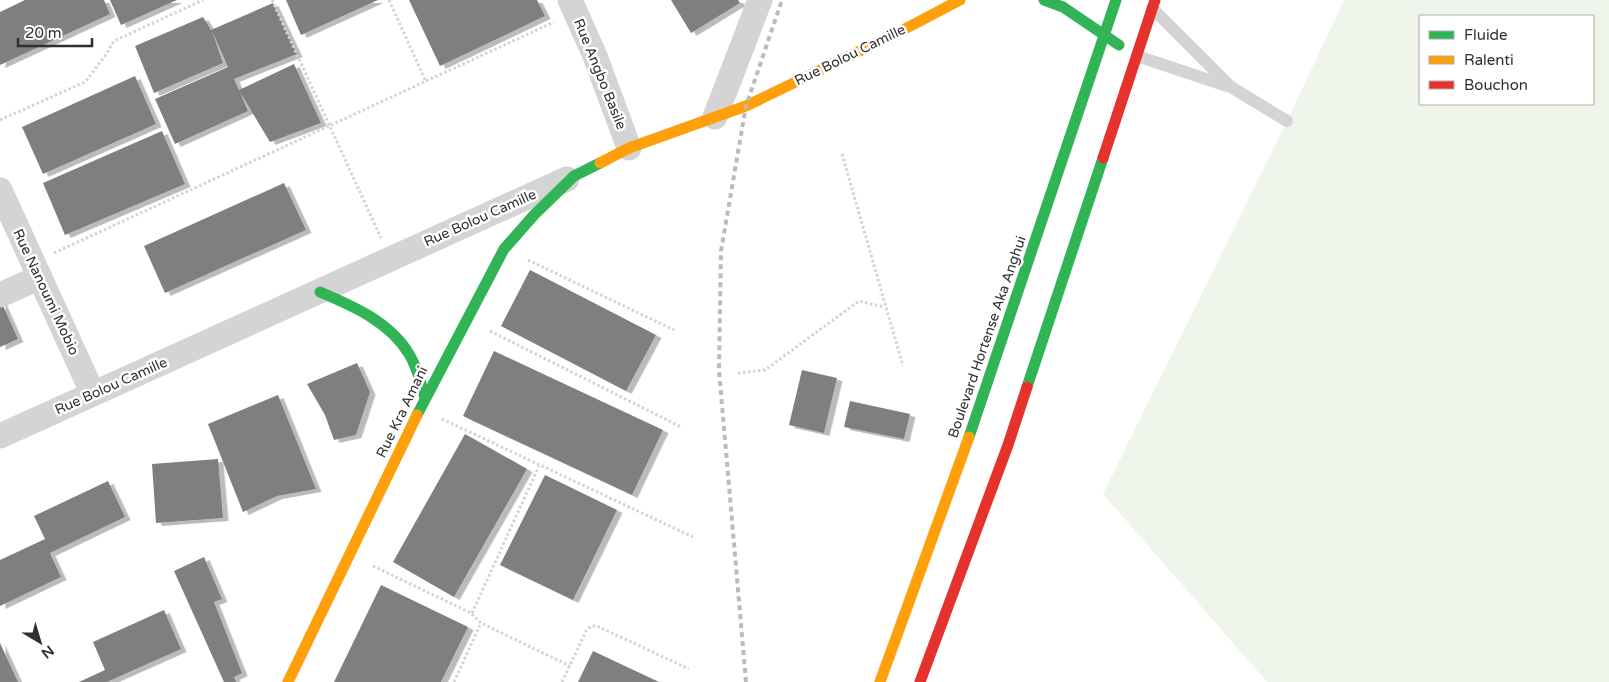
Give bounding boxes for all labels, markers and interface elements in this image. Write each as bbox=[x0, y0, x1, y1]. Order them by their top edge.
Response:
scale bar bbox=[18, 15, 91, 47]
legend bbox=[1419, 15, 1594, 105]
street label: Rue Angbo Basile bbox=[570, 16, 630, 132]
street label: Rue Bolou Camille bbox=[792, 21, 908, 89]
text: 20 m bbox=[25, 24, 62, 42]
text: Fluide bbox=[1464, 26, 1508, 44]
text: Ralenti bbox=[1464, 51, 1514, 69]
text: Bouchon bbox=[1464, 76, 1528, 94]
street label: Rue Bolou Camille bbox=[421, 186, 539, 250]
street label: Rue Nanoumi Mobio bbox=[9, 226, 83, 358]
street label: Boulevard Hortense Aka Anghui bbox=[944, 234, 1030, 440]
street label: Rue Bolou Camille bbox=[52, 354, 170, 418]
street label: Rue Kra Amani bbox=[373, 364, 431, 460]
north arrow bbox=[15, 617, 65, 667]
text: N bbox=[38, 642, 57, 662]

